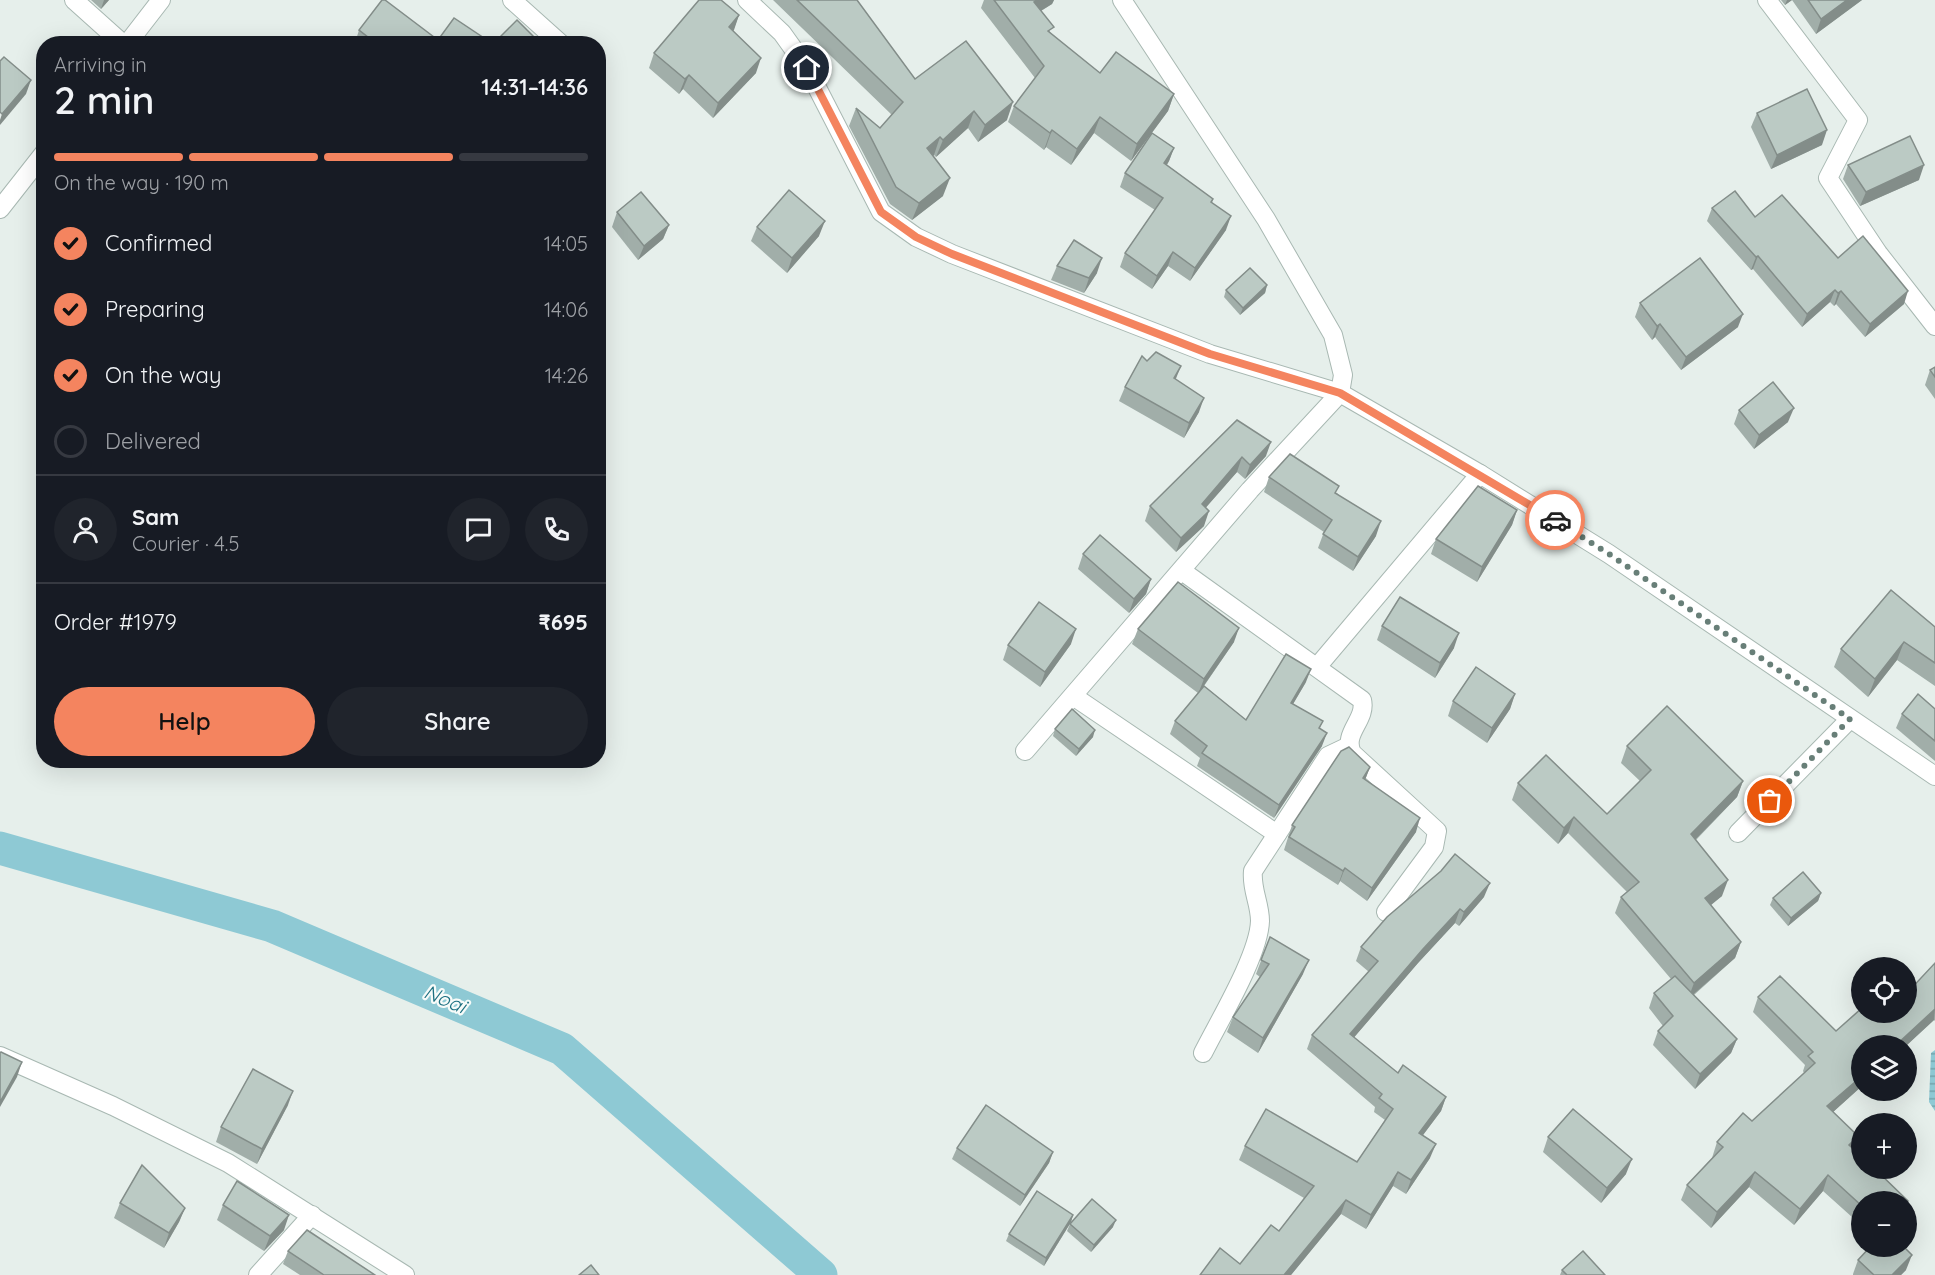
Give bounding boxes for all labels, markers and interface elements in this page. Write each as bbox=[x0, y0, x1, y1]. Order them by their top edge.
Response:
pin bbox=[781, 42, 832, 93]
icon: home bbox=[790, 51, 823, 84]
text: Arriving in bbox=[54, 52, 147, 77]
text: 14:31–14:36 bbox=[481, 73, 588, 101]
text: 2 min bbox=[54, 75, 155, 124]
text: On the way · 190 m bbox=[54, 170, 229, 195]
icon: check bbox=[54, 227, 87, 260]
text: Confirmed bbox=[105, 229, 212, 257]
text: 14:05 bbox=[544, 231, 588, 256]
icon: check bbox=[54, 293, 87, 326]
text: Preparing bbox=[105, 295, 205, 323]
text: 14:06 bbox=[544, 297, 588, 322]
icon: check bbox=[54, 359, 87, 392]
text: On the way bbox=[105, 361, 221, 389]
text: 14:26 bbox=[545, 363, 588, 388]
text: Delivered bbox=[105, 427, 201, 455]
courier bbox=[1525, 490, 1585, 550]
button: person bbox=[54, 498, 117, 561]
button: chat bbox=[447, 498, 510, 561]
button: phone bbox=[525, 498, 588, 561]
text: Sam bbox=[132, 503, 179, 531]
icon: car bbox=[1539, 504, 1572, 537]
text: Courier · 4.5 bbox=[132, 531, 239, 556]
text: Order #1979 bbox=[54, 608, 177, 636]
text: ₹695 bbox=[538, 608, 588, 636]
button: Help bbox=[54, 687, 315, 756]
button: Share bbox=[327, 687, 588, 756]
pin bbox=[1744, 775, 1795, 826]
icon: bag bbox=[1753, 784, 1786, 817]
map controls bbox=[1851, 957, 1917, 1257]
button: locate bbox=[1851, 957, 1917, 1023]
water label: Noai bbox=[420, 979, 472, 1020]
button: layers bbox=[1851, 1035, 1917, 1101]
button: + bbox=[1851, 1113, 1917, 1179]
button: − bbox=[1851, 1191, 1917, 1257]

